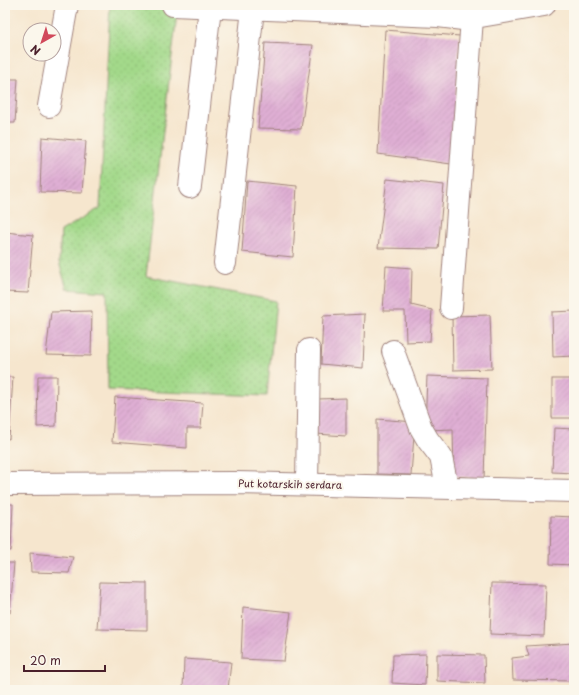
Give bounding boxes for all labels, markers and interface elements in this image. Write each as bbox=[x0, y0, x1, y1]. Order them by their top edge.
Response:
north arrow bbox=[22, 22, 62, 62]
text: N bbox=[26, 41, 44, 60]
street label: Put kotarskih serdara bbox=[238, 475, 343, 492]
scale bar bbox=[24, 647, 105, 673]
text: 20 m bbox=[30, 651, 61, 669]

